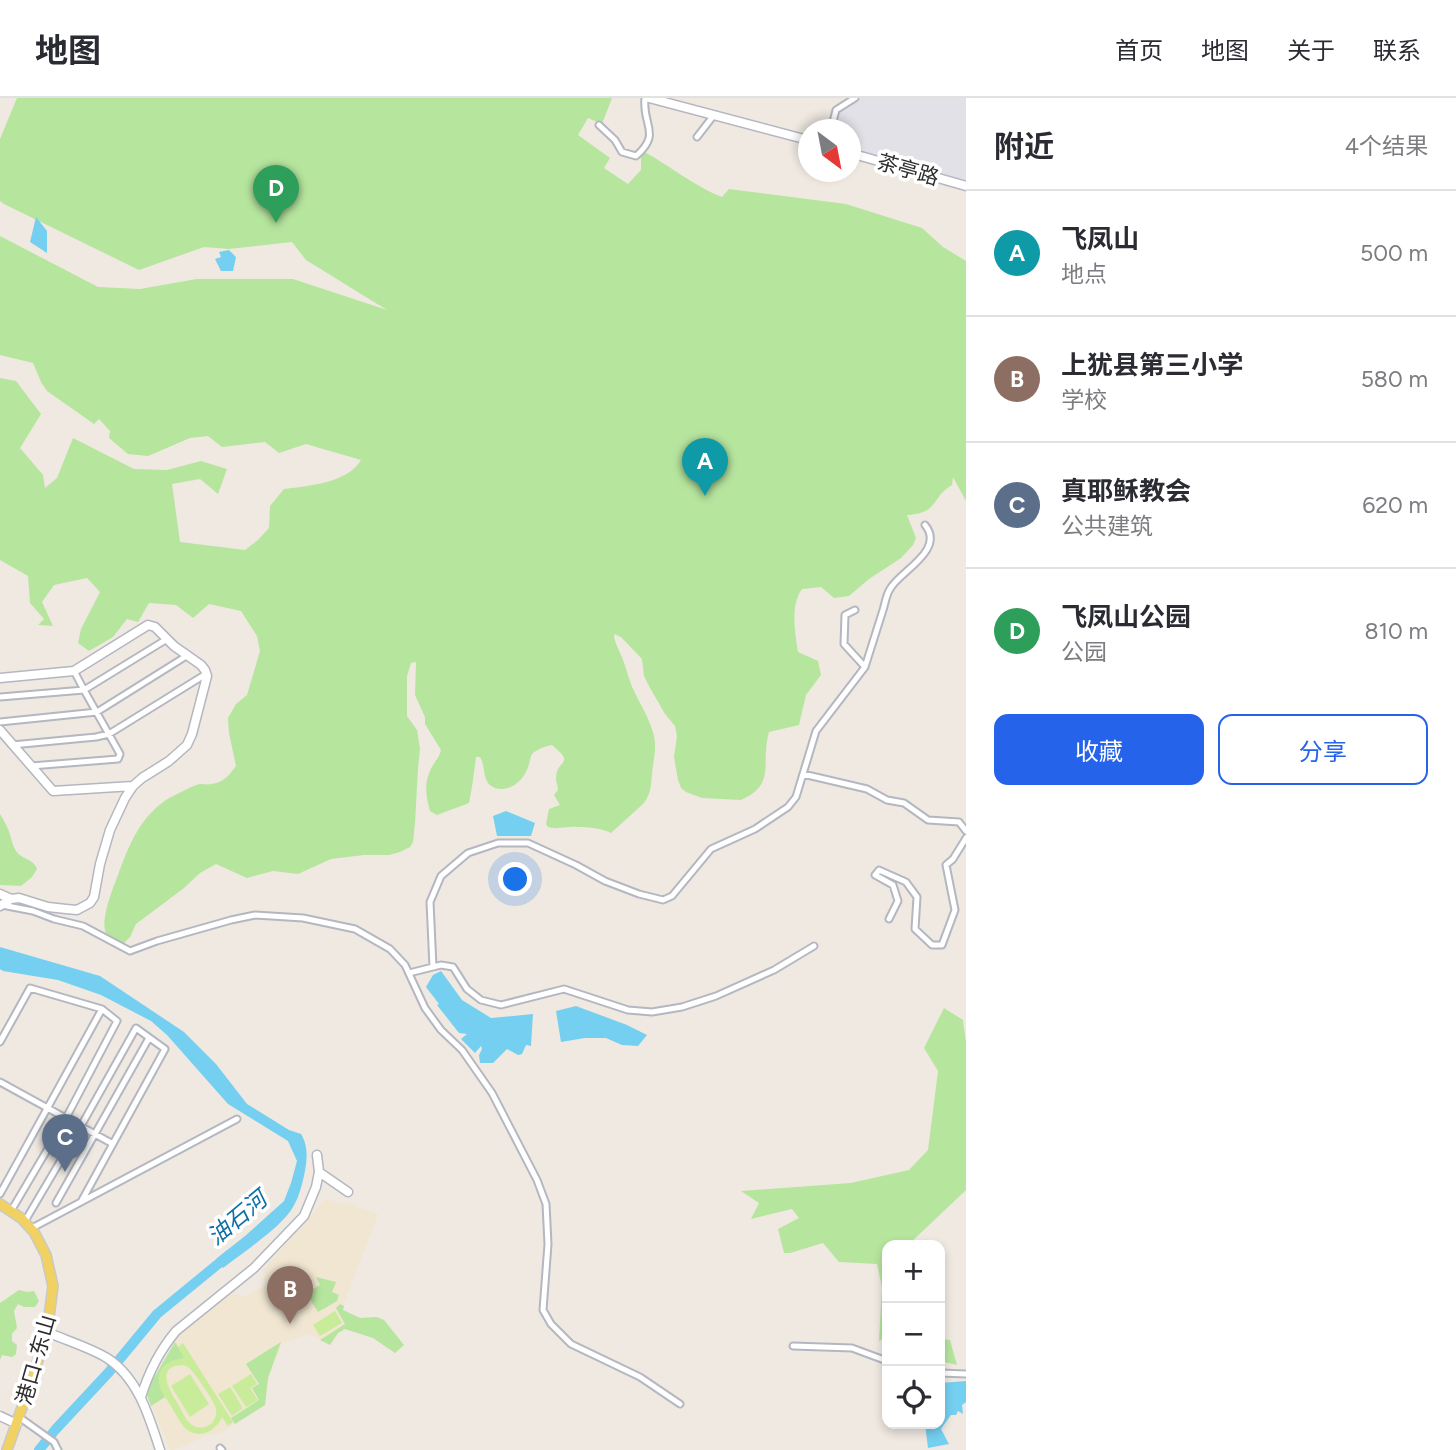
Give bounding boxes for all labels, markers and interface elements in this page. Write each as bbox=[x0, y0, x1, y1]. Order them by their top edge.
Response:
text: 地图 bbox=[35, 31, 101, 70]
text: 首页 bbox=[1115, 36, 1163, 65]
text: 地图 bbox=[1201, 36, 1249, 65]
text: 关于 bbox=[1287, 36, 1335, 65]
text: 联系 bbox=[1373, 36, 1421, 65]
north arrow bbox=[798, 119, 861, 182]
text: 附近 bbox=[994, 128, 1054, 165]
text: 4个结果 bbox=[1345, 132, 1428, 160]
street label: 茶亭路 bbox=[874, 149, 942, 190]
pin: D bbox=[253, 165, 299, 223]
text: 飞凤山 bbox=[1061, 223, 1139, 255]
text: A bbox=[1009, 239, 1025, 267]
text: 500 m bbox=[1360, 239, 1428, 267]
text: 地点 bbox=[1061, 260, 1107, 288]
text: 上犹县第三小学 bbox=[1061, 349, 1243, 381]
text: B bbox=[1010, 365, 1024, 393]
text: 580 m bbox=[1361, 365, 1428, 393]
text: 学校 bbox=[1061, 386, 1107, 414]
pin: A bbox=[682, 438, 728, 496]
text: 真耶稣教会 bbox=[1061, 475, 1191, 507]
text: C bbox=[1009, 491, 1025, 519]
text: 620 m bbox=[1362, 491, 1428, 519]
text: 公共建筑 bbox=[1061, 512, 1153, 540]
text: 飞凤山公园 bbox=[1061, 601, 1191, 633]
text: D bbox=[1009, 617, 1025, 645]
text: 810 m bbox=[1364, 617, 1428, 645]
text: 公园 bbox=[1061, 638, 1107, 666]
button: 收藏 bbox=[994, 714, 1204, 785]
button: 分享 bbox=[1218, 714, 1428, 785]
your location bbox=[498, 862, 532, 896]
pin: C bbox=[42, 1114, 88, 1172]
water label: 油石河 bbox=[202, 1183, 275, 1251]
map controls bbox=[882, 1240, 945, 1429]
button: + bbox=[882, 1240, 945, 1303]
pin: B bbox=[267, 1266, 313, 1324]
button: − bbox=[882, 1303, 945, 1366]
street label: 港口-东山 bbox=[11, 1312, 60, 1408]
button: locate bbox=[882, 1366, 945, 1429]

